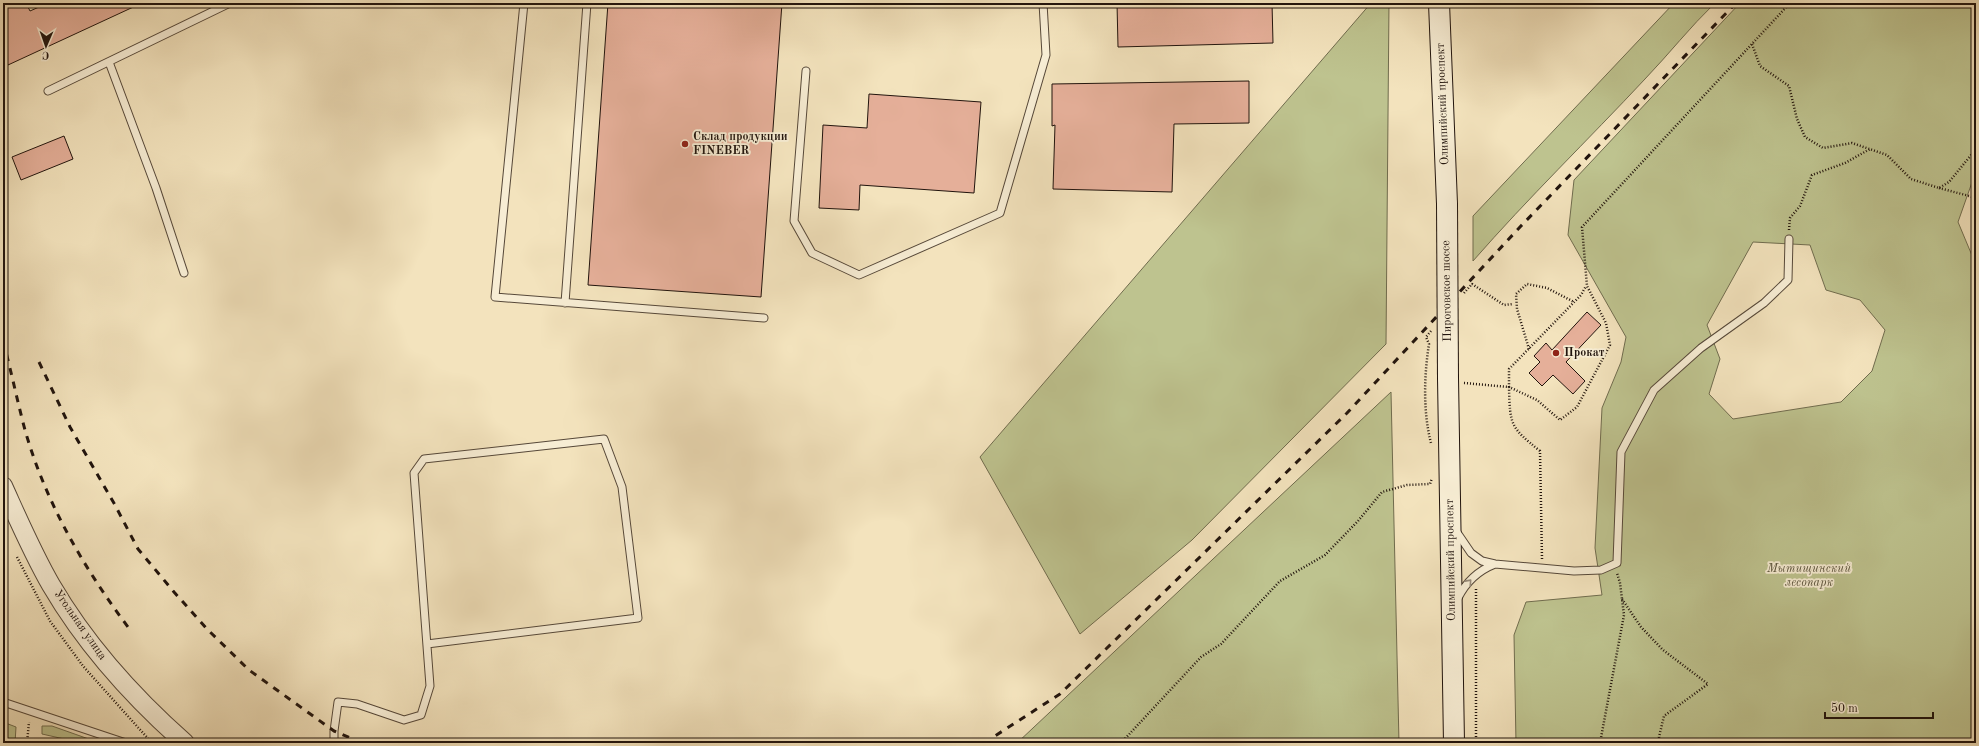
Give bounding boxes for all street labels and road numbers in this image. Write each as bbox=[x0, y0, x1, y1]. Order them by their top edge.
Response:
street label: Олимпийский проспект bbox=[1435, 42, 1451, 165]
street label: Пироговское шоссе bbox=[1440, 240, 1454, 342]
street label: Олимпийский проспект bbox=[1444, 498, 1458, 621]
street label: Угольная улица bbox=[51, 588, 109, 662]

